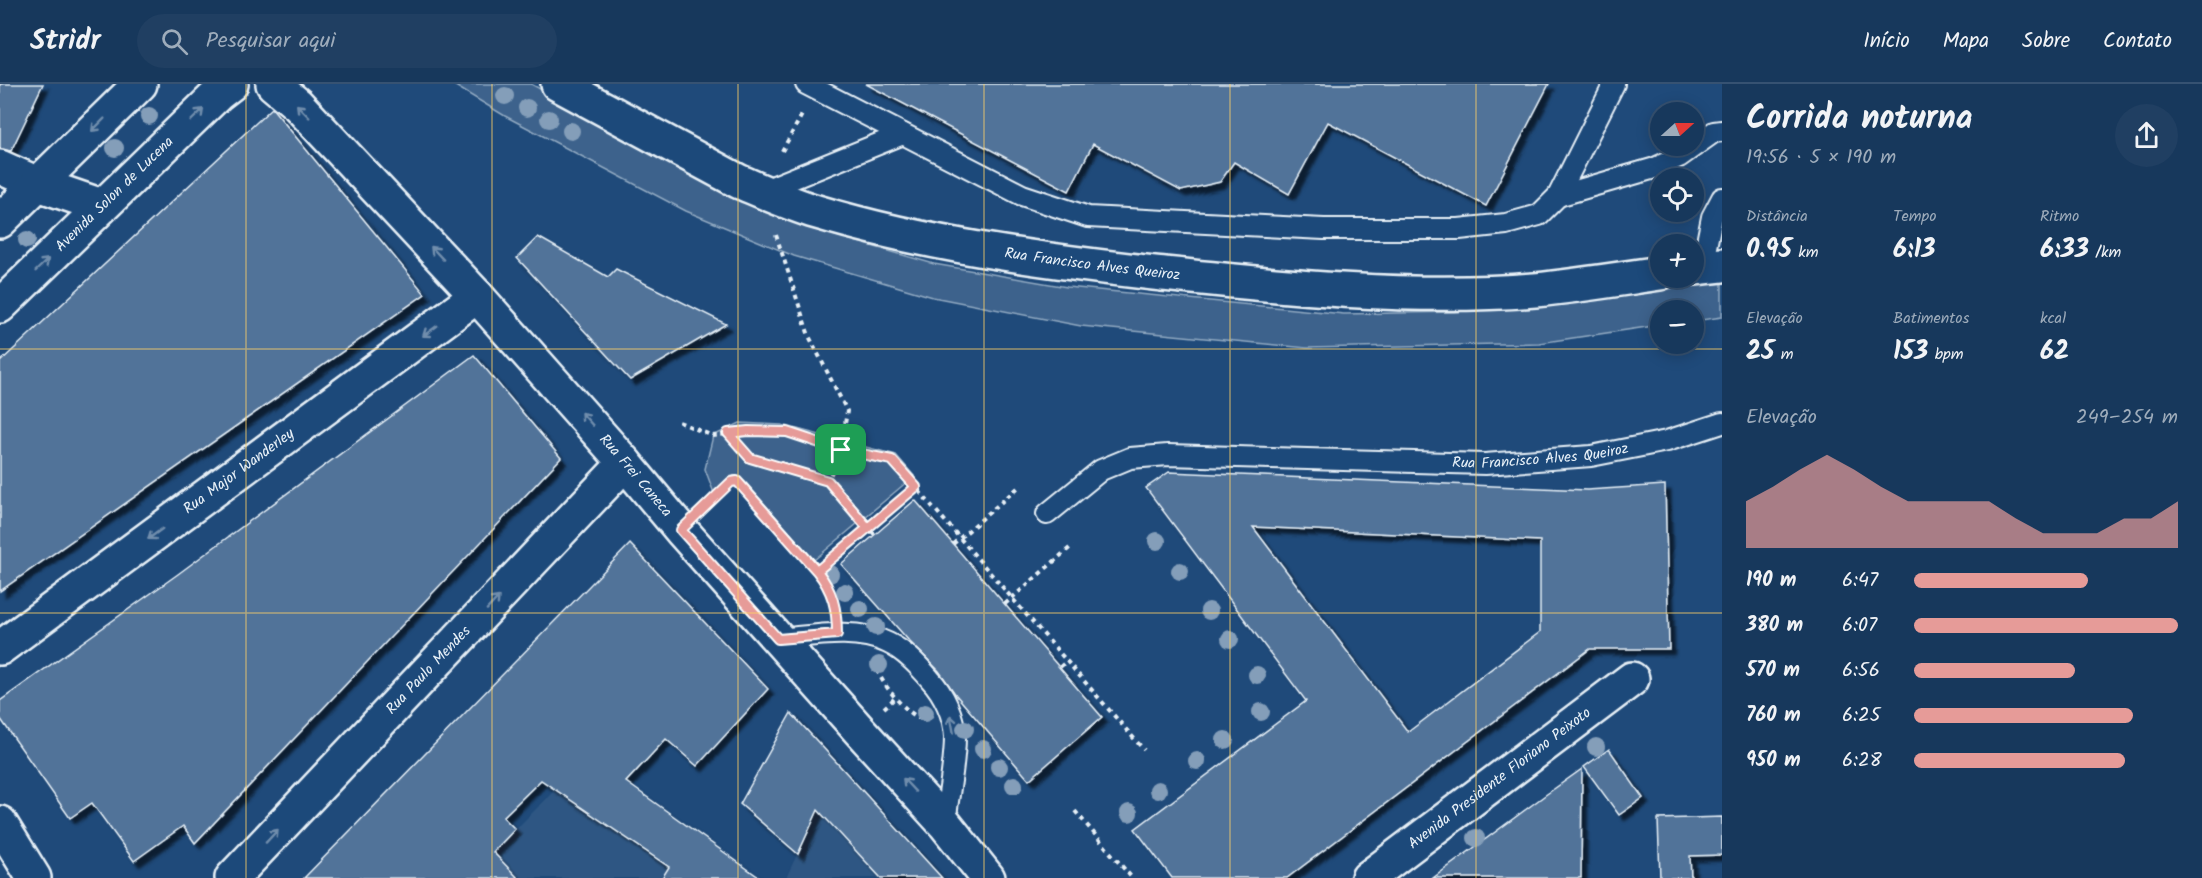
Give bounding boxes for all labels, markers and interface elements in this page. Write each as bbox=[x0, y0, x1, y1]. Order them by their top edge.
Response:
search box bbox=[137, 14, 557, 68]
text: Stridr bbox=[30, 19, 101, 64]
text: Pesquisar aqui bbox=[206, 24, 336, 59]
icon: search bbox=[158, 25, 191, 58]
text: Início bbox=[1863, 25, 1910, 58]
text: Mapa bbox=[1943, 25, 1989, 58]
text: Sobre bbox=[2022, 25, 2070, 58]
text: Contato bbox=[2103, 25, 2172, 58]
text: Corrida noturna bbox=[1746, 93, 1973, 146]
north arrow bbox=[1650, 102, 1704, 156]
map controls bbox=[1650, 102, 1704, 354]
one-way arrow bbox=[296, 104, 311, 119]
button: share bbox=[2115, 104, 2178, 167]
one-way arrow bbox=[190, 107, 205, 122]
one-way arrow bbox=[90, 118, 105, 132]
street label: Avenida Solon de Lucena bbox=[50, 131, 180, 258]
text: 19:56 · 5 × 190 m bbox=[1746, 142, 1896, 174]
button: locate bbox=[1650, 168, 1704, 222]
text: Distância bbox=[1746, 204, 1808, 229]
text: Tempo bbox=[1893, 204, 1936, 229]
text: Ritmo bbox=[2040, 204, 2079, 229]
text: 0.95 bbox=[1746, 229, 1792, 271]
text: 6:13 bbox=[1893, 229, 1936, 271]
text: 6:33 bbox=[2040, 229, 2089, 271]
button: + bbox=[1650, 234, 1704, 288]
text: km bbox=[1792, 240, 1818, 265]
text: /km bbox=[2089, 240, 2121, 265]
street label: Rua Francisco Alves Queiroz bbox=[1003, 241, 1182, 288]
one-way arrow bbox=[430, 246, 444, 261]
one-way arrow bbox=[34, 258, 49, 272]
button: − bbox=[1650, 300, 1704, 354]
text: Elevação bbox=[1746, 306, 1803, 331]
text: Batimentos bbox=[1893, 306, 1969, 331]
text: kcal bbox=[2040, 306, 2066, 331]
one-way arrow bbox=[423, 324, 439, 337]
text: 25 bbox=[1746, 331, 1774, 373]
text: 153 bbox=[1893, 331, 1928, 373]
text: 62 bbox=[2040, 331, 2069, 373]
text: m bbox=[1774, 342, 1793, 367]
text: bpm bbox=[1928, 342, 1963, 367]
text: Elevação bbox=[1746, 402, 1817, 434]
text: 249–254 m bbox=[2076, 402, 2178, 434]
one-way arrow bbox=[580, 411, 593, 427]
street label: Rua Major Wanderley bbox=[178, 422, 300, 521]
pin bbox=[815, 424, 866, 475]
street label: Rua Frei Caneca bbox=[593, 429, 678, 523]
icon: arrive bbox=[824, 433, 857, 466]
street label: Rua Francisco Alves Queiroz bbox=[1452, 437, 1631, 476]
one-way arrow bbox=[147, 527, 163, 540]
text: 190 m bbox=[1746, 565, 1797, 597]
text: 6:47 bbox=[1842, 565, 1878, 597]
one-way arrow bbox=[486, 595, 500, 610]
text: 380 m bbox=[1746, 610, 1803, 642]
text: 6:07 bbox=[1842, 610, 1877, 642]
street label: Rua Paulo Mendes bbox=[380, 620, 477, 720]
text: 570 m bbox=[1746, 655, 1800, 687]
text: 6:56 bbox=[1842, 655, 1880, 687]
text: 760 m bbox=[1746, 700, 1801, 732]
text: 6:25 bbox=[1842, 700, 1880, 732]
street label: Avenida Presidente Floriano Peixoto bbox=[1403, 702, 1597, 856]
one-way arrow bbox=[946, 715, 957, 735]
text: 950 m bbox=[1746, 745, 1801, 777]
text: 6:28 bbox=[1842, 745, 1882, 777]
one-way arrow bbox=[903, 778, 917, 793]
one-way arrow bbox=[265, 828, 279, 843]

